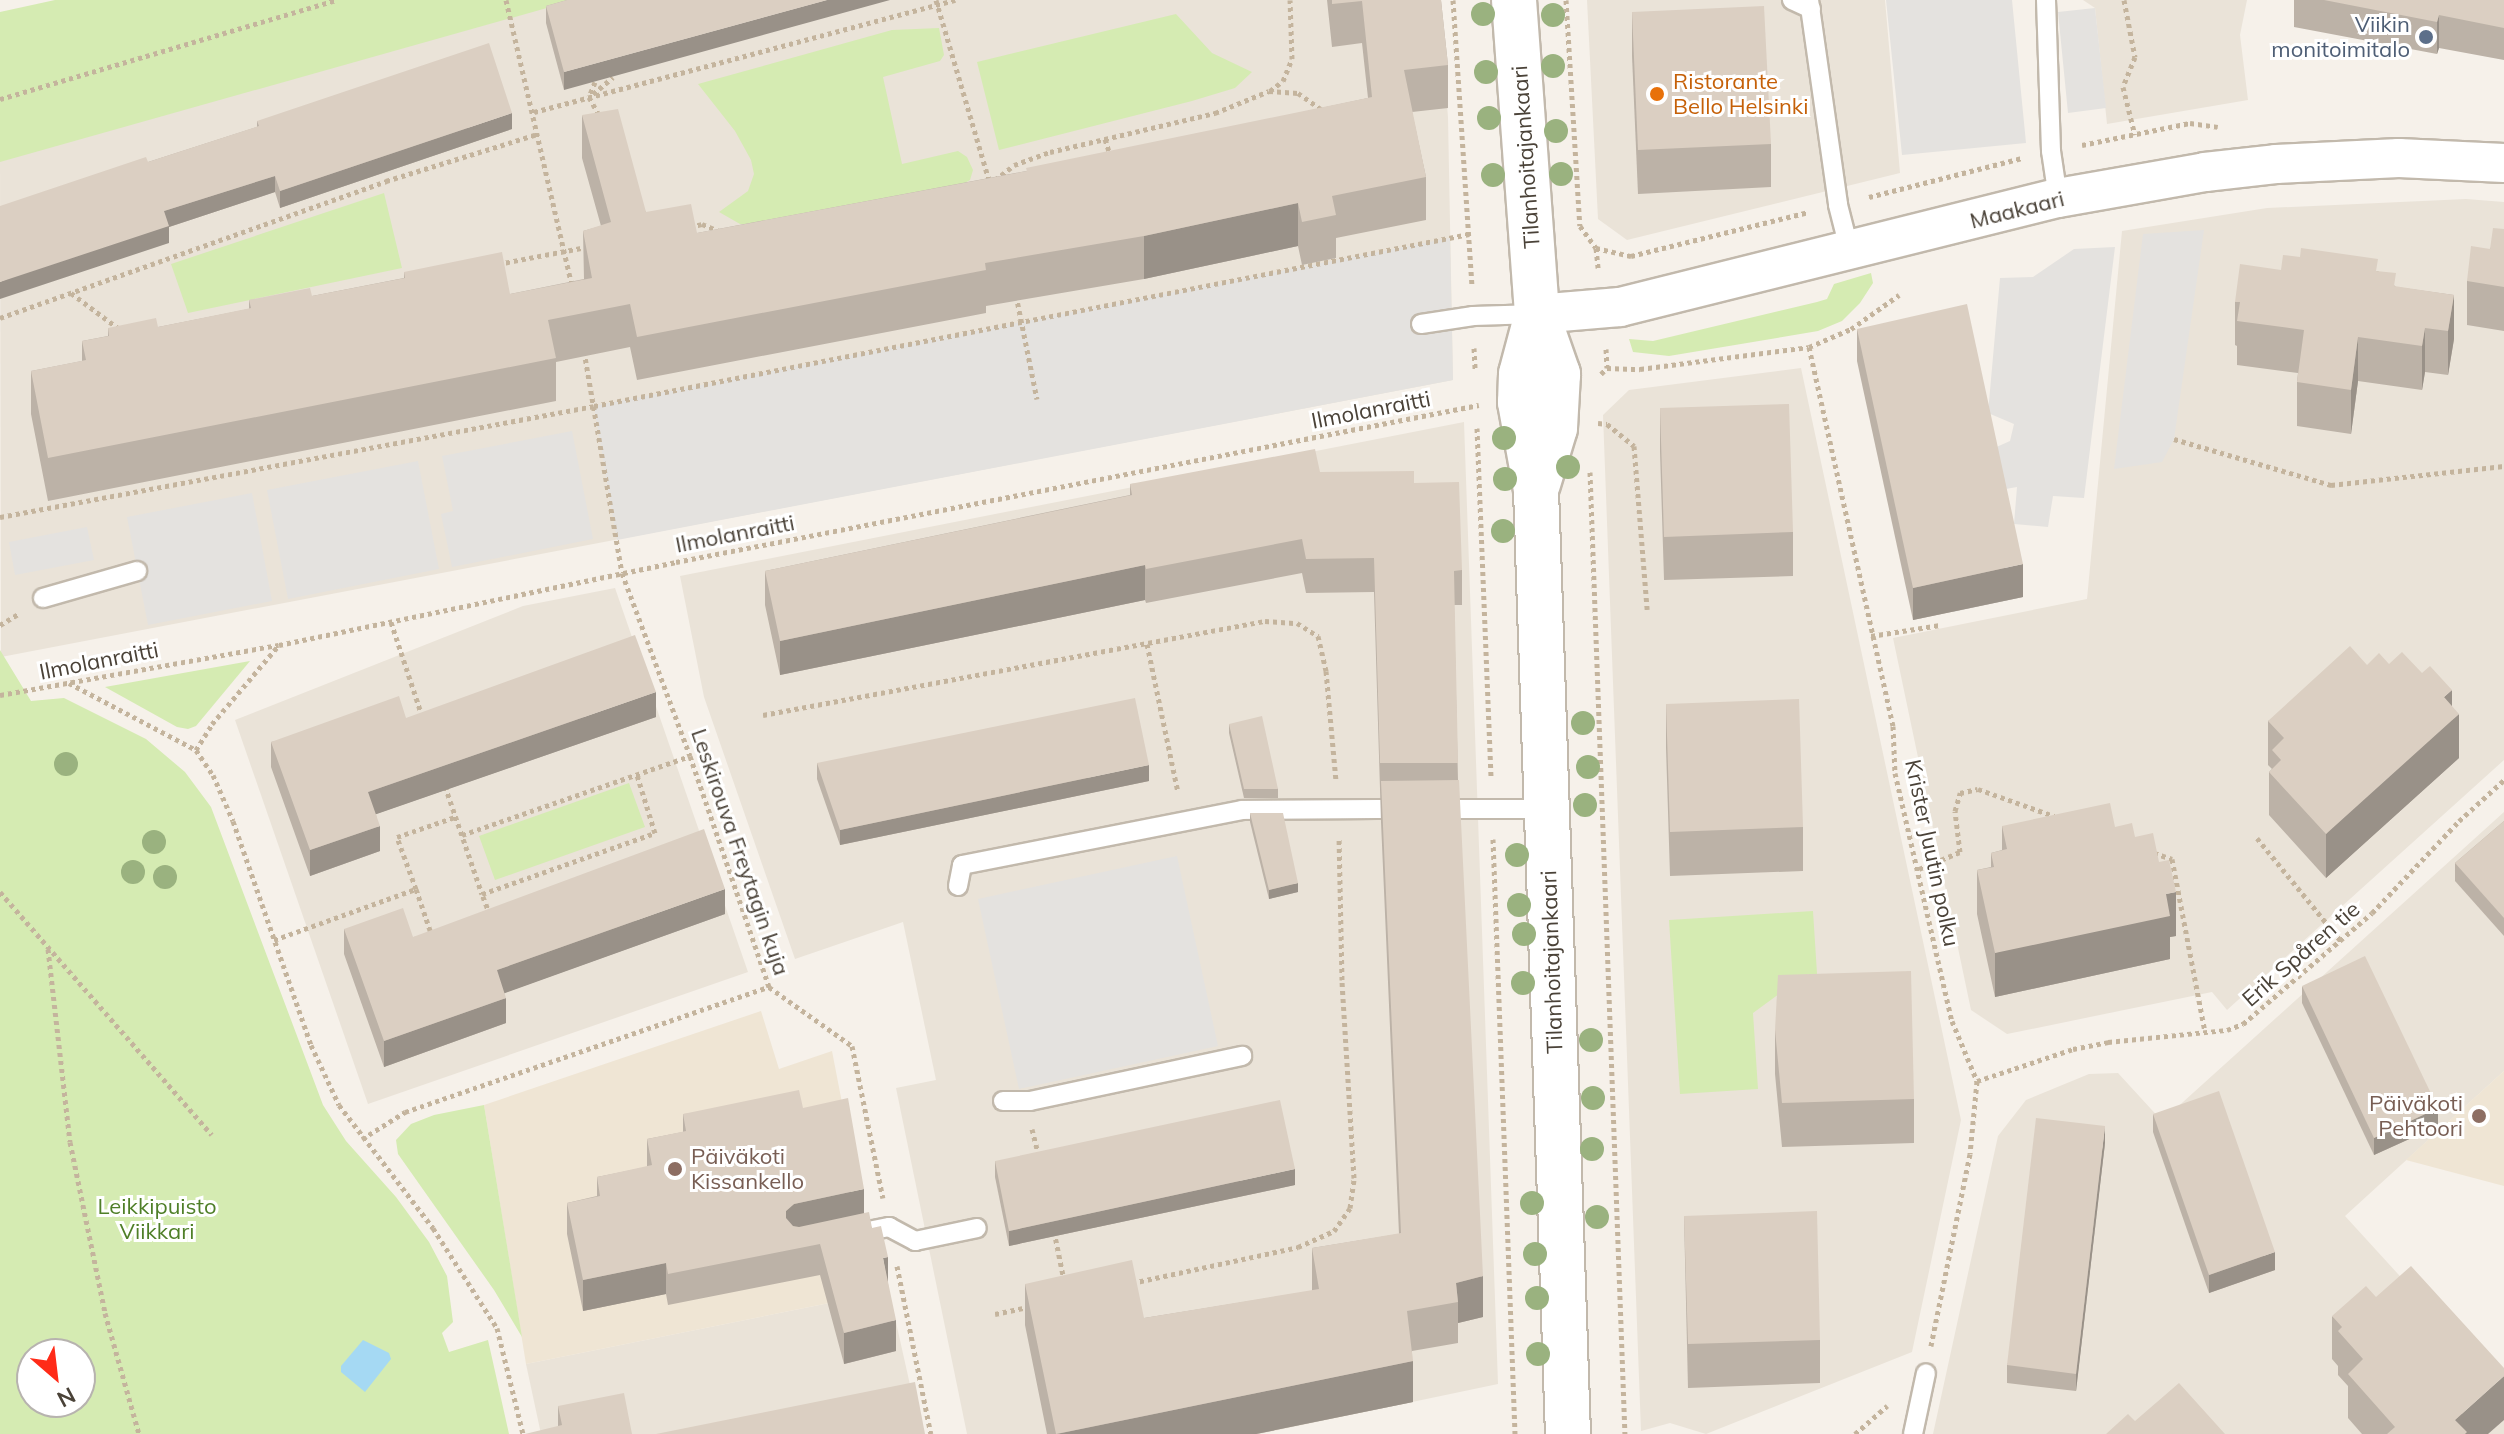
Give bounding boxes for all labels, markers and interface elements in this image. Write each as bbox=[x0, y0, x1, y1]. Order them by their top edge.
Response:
place label: Viikin monitoimitalo bbox=[2271, 11, 2410, 62]
marker: Viikin monitoimitalo bbox=[2417, 28, 2435, 46]
street label: Tilanhoitajankaari bbox=[1506, 64, 1546, 250]
place label: Ristorante Bello Helsinki bbox=[1673, 68, 1808, 120]
marker: Ristorante Bello Helsinki bbox=[1648, 85, 1666, 103]
street label: Maakaari bbox=[1967, 186, 2067, 234]
street label: Ilmolanraitti bbox=[1309, 386, 1433, 434]
street label: Ilmolanraitti bbox=[673, 510, 797, 558]
street label: Ilmolanraitti bbox=[37, 637, 161, 685]
street label: Leskirouva Freytagin kuja bbox=[685, 725, 795, 979]
street label: Krister Juutin polku bbox=[1899, 757, 1965, 949]
street label: Tilanhoitajankaari bbox=[1536, 870, 1568, 1054]
street label: Erik Spåren tie bbox=[2237, 896, 2365, 1012]
place label: Päiväkoti Pehtoori bbox=[2369, 1090, 2463, 1142]
marker: Päiväkoti Pehtoori bbox=[2470, 1107, 2488, 1125]
place label: Päiväkoti Kissankello bbox=[691, 1143, 804, 1194]
marker: Päiväkoti Kissankello bbox=[666, 1160, 684, 1178]
park label: Leikkipuisto Viikkari bbox=[97, 1193, 217, 1244]
north arrow bbox=[16, 1338, 96, 1418]
text: N bbox=[52, 1381, 80, 1414]

